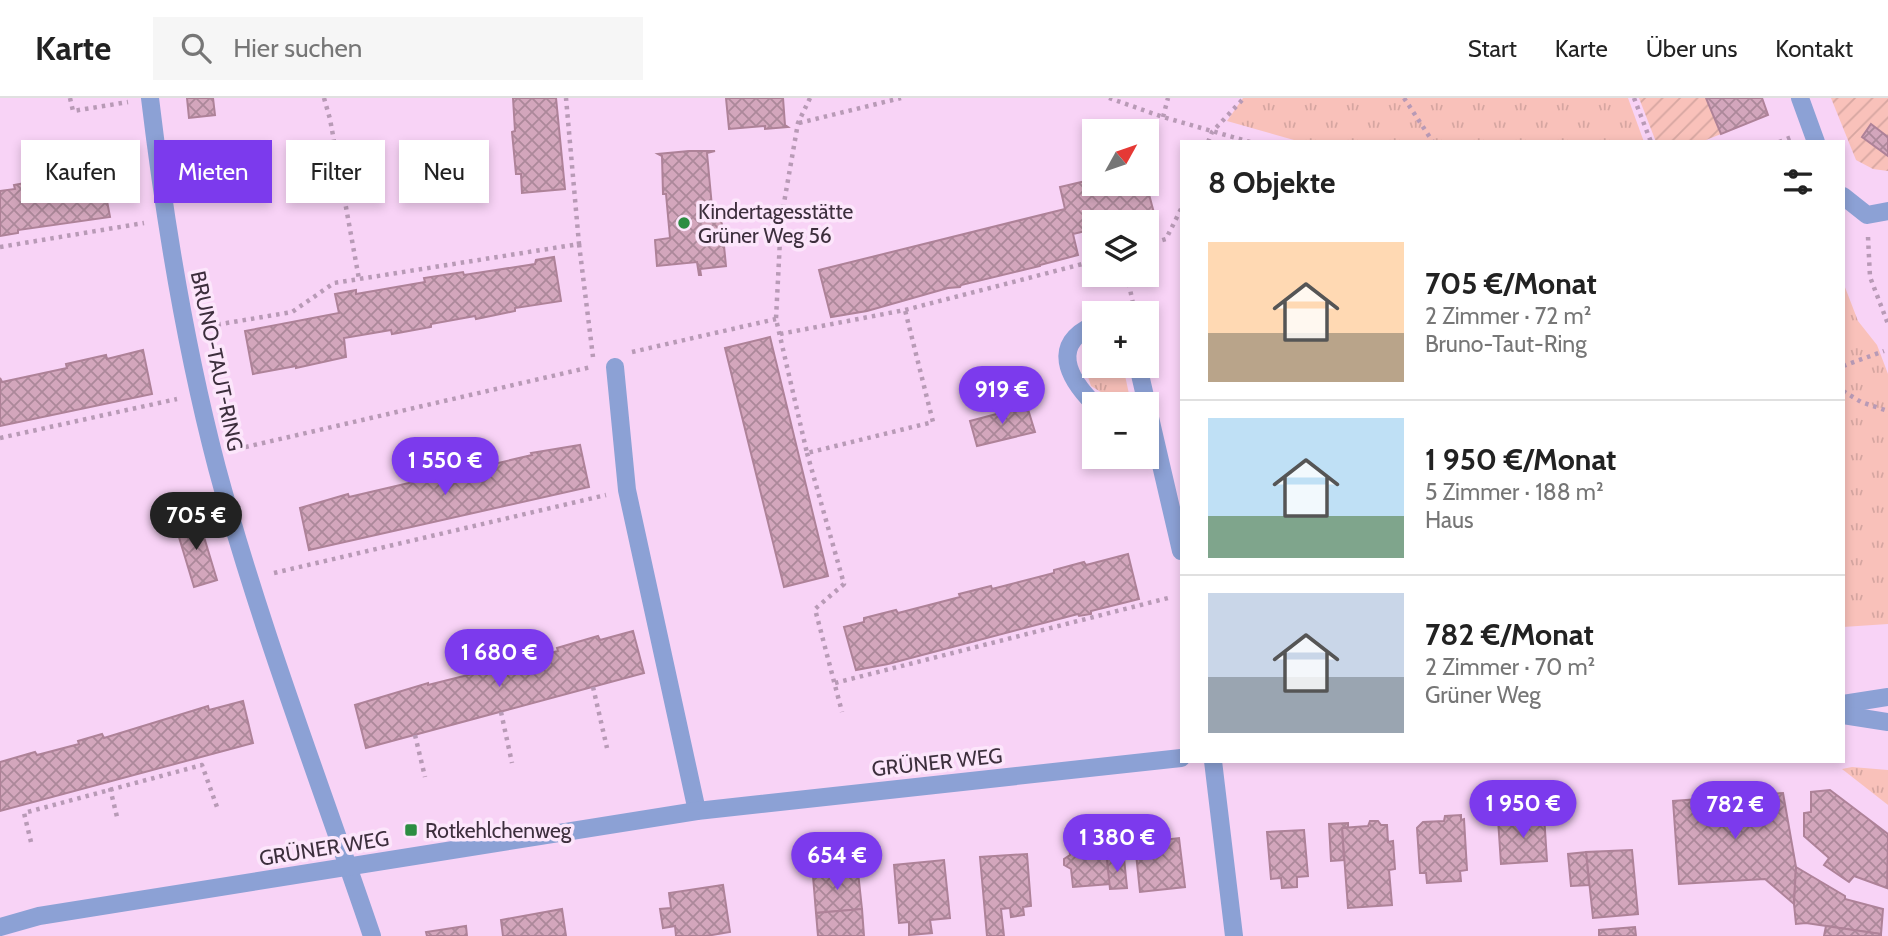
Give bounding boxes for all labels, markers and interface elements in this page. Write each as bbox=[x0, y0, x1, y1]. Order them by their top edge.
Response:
search box bbox=[153, 17, 643, 80]
text: Karte bbox=[35, 28, 111, 68]
icon: search bbox=[177, 29, 215, 67]
text: Hier suchen bbox=[233, 32, 362, 64]
text: Start bbox=[1468, 34, 1517, 63]
text: Karte bbox=[1555, 34, 1608, 63]
text: Über uns bbox=[1646, 34, 1737, 63]
text: Kontakt bbox=[1775, 34, 1853, 63]
north arrow bbox=[1082, 119, 1158, 196]
map controls bbox=[1082, 119, 1159, 469]
chip: Kaufen bbox=[21, 140, 140, 203]
chip: Mieten bbox=[154, 140, 272, 203]
chip: Filter bbox=[286, 140, 385, 203]
chip: Neu bbox=[399, 140, 489, 203]
icon: filters bbox=[1779, 163, 1817, 201]
text: 8 Objekte bbox=[1208, 164, 1336, 201]
place label: Kindertagesstätte Grüner Weg 56 bbox=[698, 199, 853, 248]
button: layers bbox=[1082, 210, 1159, 287]
marker: Kindertagesstätte Grüner Weg 56 bbox=[676, 215, 692, 231]
text: 705 €/Monat bbox=[1425, 265, 1597, 302]
street label: BRUNO-TAUT-RING bbox=[186, 269, 248, 453]
icon: home bbox=[1264, 270, 1348, 354]
button: + bbox=[1082, 301, 1159, 378]
text: 2 Zimmer · 72 m² bbox=[1425, 302, 1591, 330]
text: Bruno-Taut-Ring bbox=[1425, 330, 1587, 358]
pin: 919 € bbox=[953, 366, 1051, 426]
text: 919 € bbox=[975, 375, 1029, 403]
button: − bbox=[1082, 392, 1159, 469]
pin: 1 550 € bbox=[380, 438, 510, 497]
text: 1 950 €/Monat bbox=[1425, 441, 1616, 478]
text: 1 550 € bbox=[408, 446, 482, 474]
icon: home bbox=[1264, 446, 1348, 530]
text: 5 Zimmer · 188 m² bbox=[1425, 478, 1604, 506]
pin: 705 € bbox=[147, 492, 245, 552]
text: 705 € bbox=[166, 501, 226, 529]
text: Haus bbox=[1425, 506, 1474, 534]
text: 782 €/Monat bbox=[1425, 616, 1594, 653]
icon: home bbox=[1264, 621, 1348, 705]
pin: 1 680 € bbox=[434, 630, 564, 689]
text: 1 680 € bbox=[461, 638, 537, 666]
text: 2 Zimmer · 70 m² bbox=[1425, 653, 1595, 681]
text: Grüner Weg bbox=[1425, 681, 1541, 709]
street label: GRÜNER WEG bbox=[870, 743, 1004, 781]
pin: 1 950 € bbox=[1458, 780, 1588, 840]
pin: 782 € bbox=[1686, 782, 1784, 841]
text: 1 950 € bbox=[1485, 789, 1561, 817]
text: 782 € bbox=[1706, 790, 1764, 818]
pin: 1 380 € bbox=[1052, 814, 1182, 874]
place label: Rotkehlchenweg bbox=[425, 818, 572, 843]
marker: Rotkehlchenweg bbox=[403, 822, 419, 838]
text: 1 380 € bbox=[1079, 823, 1155, 851]
street label: GRÜNER WEG bbox=[257, 825, 391, 871]
pin: 654 € bbox=[788, 832, 886, 892]
text: 654 € bbox=[807, 841, 867, 869]

